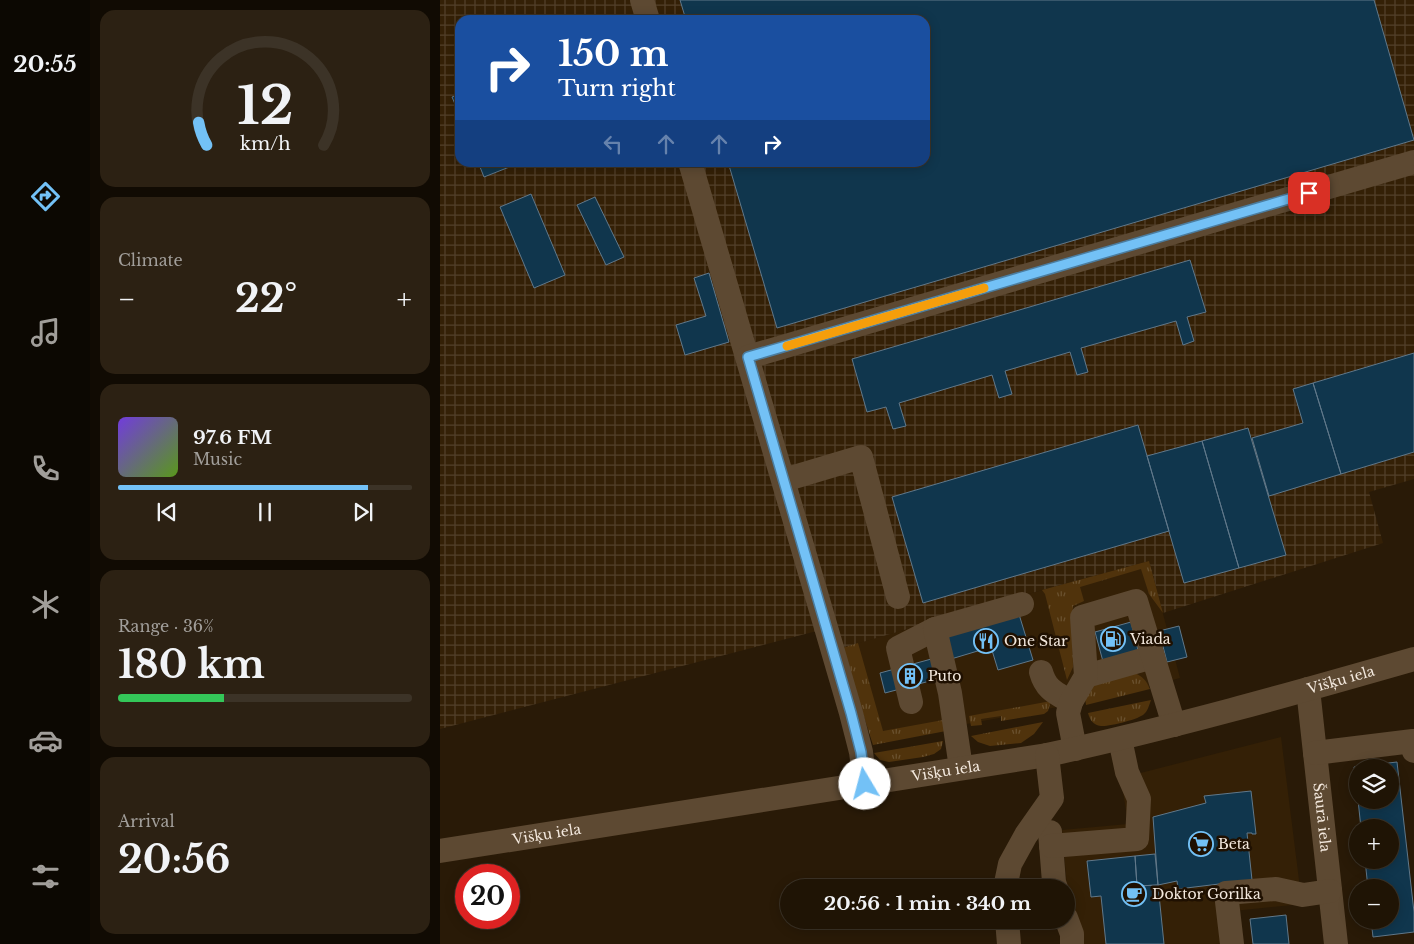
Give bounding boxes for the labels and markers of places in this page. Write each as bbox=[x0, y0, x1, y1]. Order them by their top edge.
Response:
pin bbox=[1288, 172, 1330, 214]
fuel station icon: Viada bbox=[1100, 626, 1126, 652]
restaurant icon: One Star bbox=[973, 628, 999, 654]
place label: Viada bbox=[1129, 630, 1171, 648]
place label: One Star bbox=[1004, 632, 1068, 650]
building icon: Puto bbox=[897, 663, 923, 689]
place label: Puto bbox=[928, 667, 961, 685]
supermarket icon: Beta bbox=[1188, 831, 1214, 857]
place label: Beta bbox=[1218, 835, 1250, 853]
cafe icon: Doktor Gorilka bbox=[1121, 881, 1147, 907]
place label: Doktor Gorilka bbox=[1152, 885, 1261, 903]

